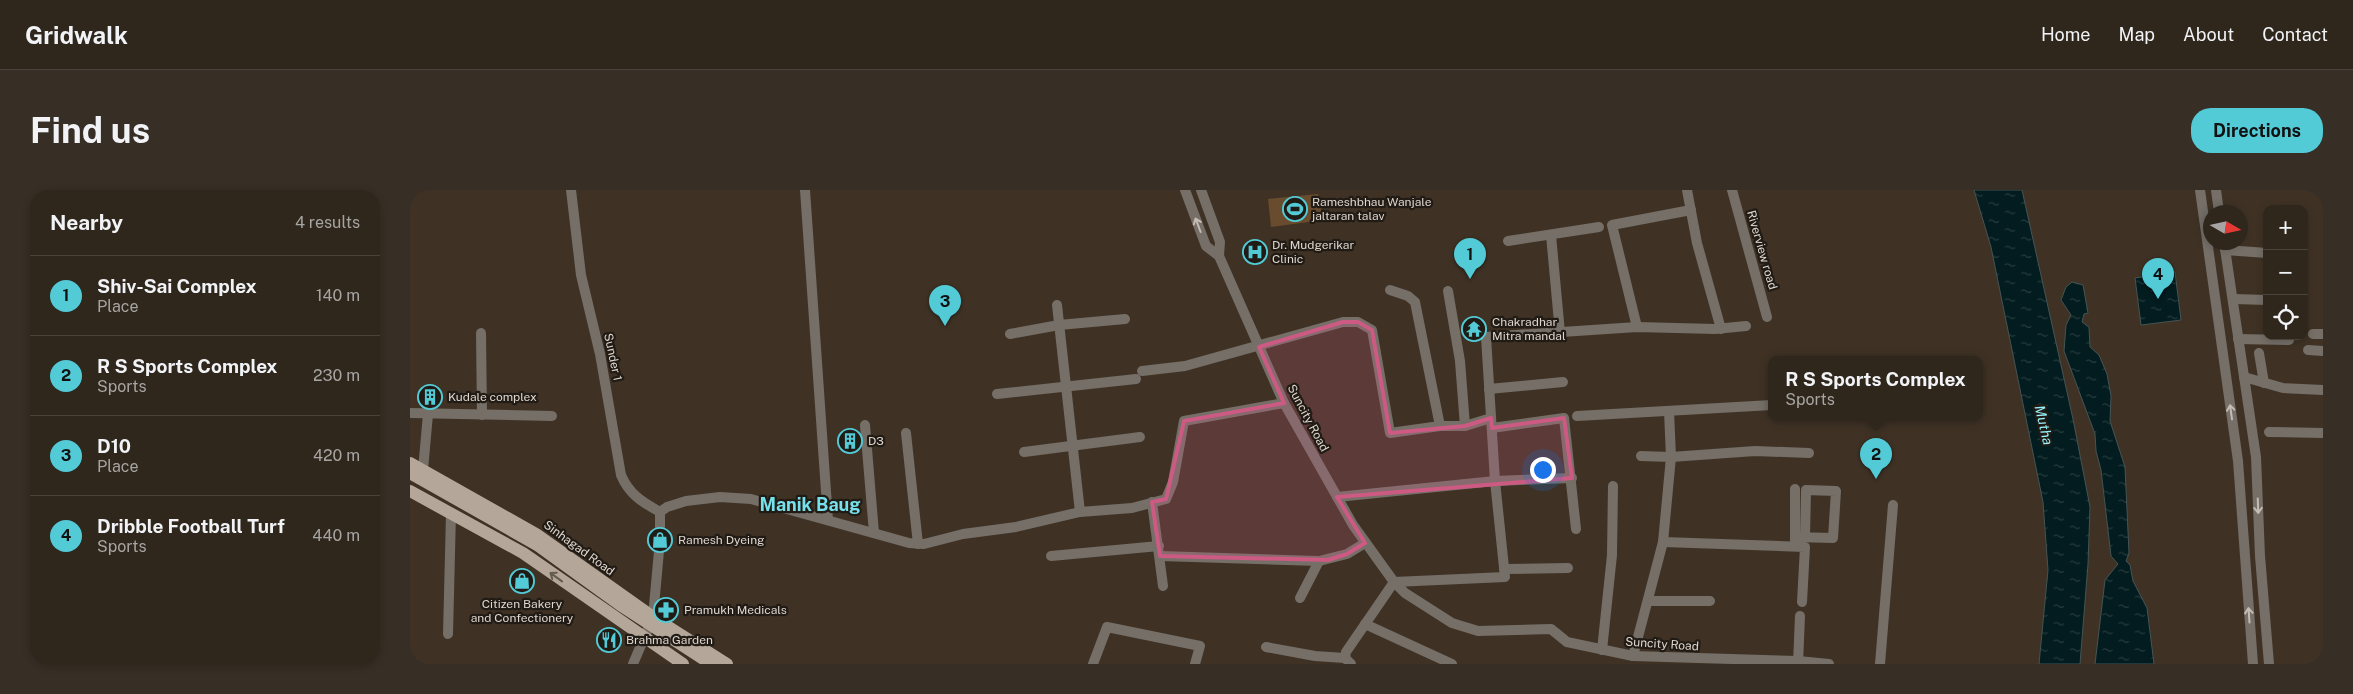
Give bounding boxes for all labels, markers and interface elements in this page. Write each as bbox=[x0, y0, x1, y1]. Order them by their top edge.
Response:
text: Gridwalk bbox=[25, 21, 128, 49]
text: Home bbox=[2041, 24, 2091, 45]
text: Map bbox=[2119, 24, 2155, 45]
text: About bbox=[2183, 24, 2234, 45]
text: Contact bbox=[2262, 24, 2328, 45]
button: Directions bbox=[2191, 108, 2323, 153]
text: Find us bbox=[30, 110, 150, 151]
place label: Rameshbhau Wanjale jaltaran talav bbox=[1311, 195, 1432, 223]
sports icon: Rameshbhau Wanjale jaltaran talav bbox=[1282, 196, 1308, 222]
north arrow bbox=[2203, 205, 2248, 250]
map controls bbox=[2263, 205, 2308, 340]
button: + bbox=[2263, 205, 2308, 250]
street label: Riverview road bbox=[1744, 209, 1780, 291]
text: Nearby bbox=[50, 210, 123, 235]
text: 4 results bbox=[295, 213, 360, 232]
one-way arrow bbox=[1193, 218, 1202, 234]
place label: Dr. Mudgerikar Clinic bbox=[1272, 238, 1354, 266]
pin: 1 bbox=[1454, 238, 1486, 279]
hospital icon: Dr. Mudgerikar Clinic bbox=[1242, 239, 1268, 265]
button: − bbox=[2263, 250, 2308, 295]
pin: 4 bbox=[2142, 258, 2174, 299]
text: Shiv-Sai Complex bbox=[97, 275, 257, 297]
pin: 3 bbox=[929, 285, 961, 326]
text: 1 bbox=[63, 286, 69, 305]
text: 140 m bbox=[316, 286, 360, 305]
button: locate bbox=[2263, 295, 2308, 340]
text: Place bbox=[97, 297, 139, 316]
place label: Chakradhar Mitra mandal bbox=[1492, 315, 1566, 343]
temple icon: Chakradhar Mitra mandal bbox=[1461, 316, 1487, 342]
street label: Sunder 1 bbox=[601, 332, 625, 382]
text: R S Sports Complex bbox=[97, 355, 278, 377]
popup bbox=[1768, 356, 1983, 421]
text: 2 bbox=[61, 366, 71, 385]
text: 230 m bbox=[313, 366, 360, 385]
text: R S Sports Complex bbox=[1785, 368, 1966, 390]
text: Sports bbox=[97, 377, 147, 396]
street label: Suncity Road bbox=[1284, 382, 1332, 454]
building icon: Kudale complex bbox=[417, 384, 443, 410]
place label: Kudale complex bbox=[448, 390, 537, 404]
text: Sports bbox=[1785, 390, 1835, 409]
water label: Mutha bbox=[2032, 404, 2056, 446]
one-way arrow bbox=[2226, 405, 2236, 421]
building icon: D3 bbox=[837, 428, 863, 454]
place label: D3 bbox=[868, 434, 884, 448]
text: D10 bbox=[97, 435, 131, 457]
pin: 2 bbox=[1860, 438, 1892, 479]
text: 3 bbox=[61, 446, 71, 465]
text: 420 m bbox=[313, 446, 360, 465]
text: Place bbox=[97, 457, 139, 476]
your location bbox=[1530, 457, 1556, 483]
district label: Manik Baug bbox=[759, 494, 861, 515]
one-way arrow bbox=[2254, 497, 2263, 513]
text: Dribble Football Turf bbox=[97, 515, 285, 537]
street label: Sinhagad Road bbox=[541, 518, 617, 578]
text: 4 bbox=[61, 526, 71, 545]
text: 440 m bbox=[312, 526, 360, 545]
shop icon: Ramesh Dyeing bbox=[647, 527, 673, 553]
place label: Ramesh Dyeing bbox=[678, 533, 765, 547]
text: Sports bbox=[97, 537, 147, 556]
shop icon: Citizen Bakery and Confectionery bbox=[509, 568, 535, 594]
one-way arrow bbox=[549, 572, 563, 582]
place label: Citizen Bakery and Confectionery bbox=[471, 597, 574, 625]
pharmacy icon: Pramukh Medicals bbox=[653, 597, 679, 623]
place label: Pramukh Medicals bbox=[684, 603, 787, 617]
one-way arrow bbox=[2245, 608, 2254, 624]
restaurant icon: Brahma Garden bbox=[596, 627, 622, 653]
place label: Brahma Garden bbox=[626, 633, 713, 647]
street label: Suncity Road bbox=[1625, 634, 1699, 654]

